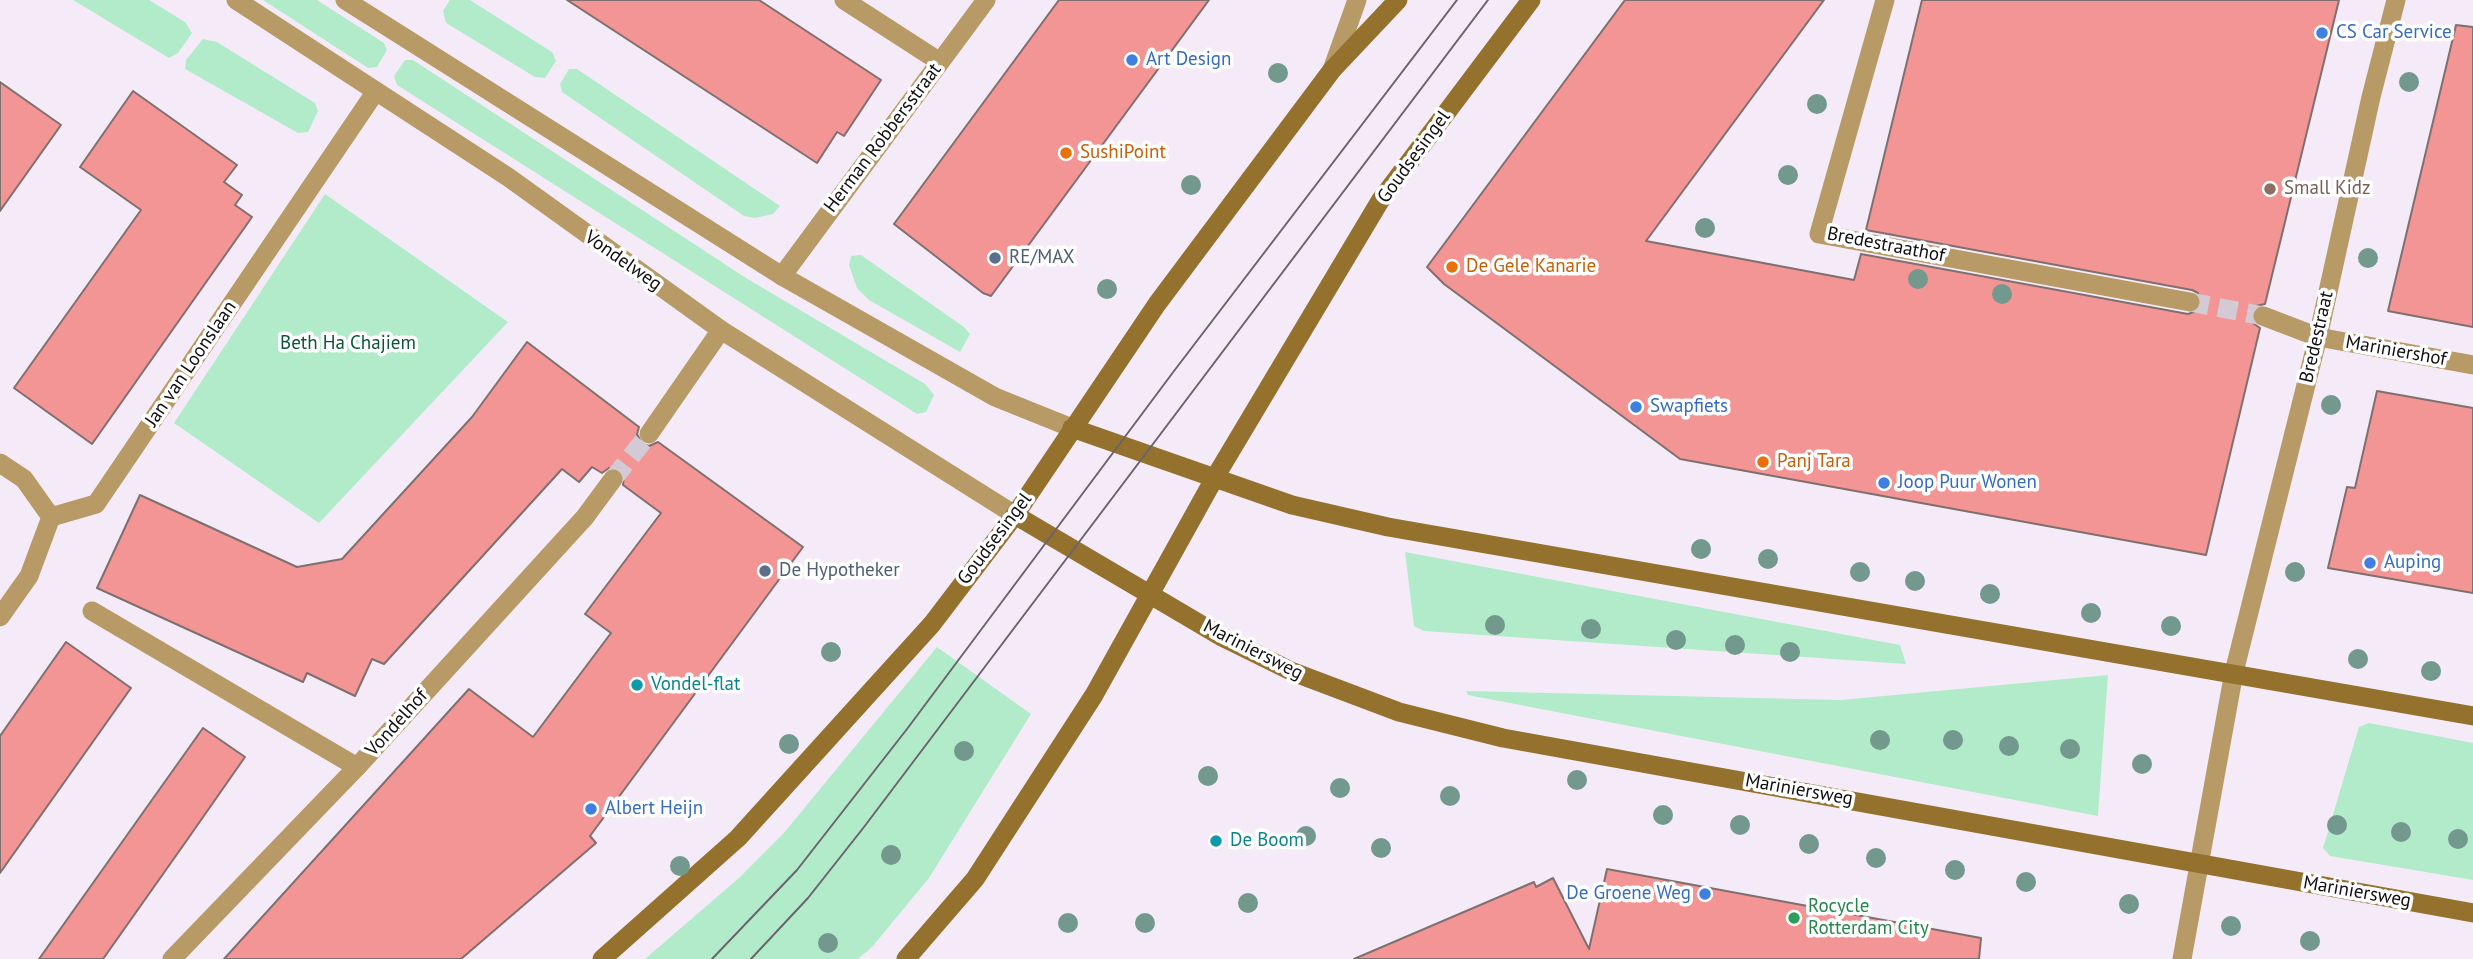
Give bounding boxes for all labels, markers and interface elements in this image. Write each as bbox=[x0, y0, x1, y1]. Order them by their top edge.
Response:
place label: CS Car Service bbox=[2336, 22, 2452, 44]
marker: CS Car Service bbox=[2314, 25, 2330, 41]
place label: Art Design bbox=[1146, 49, 1231, 71]
marker: Art Design bbox=[1124, 52, 1140, 68]
street label: Herman Robbersstraat bbox=[820, 59, 946, 217]
street label: Goudsesingel bbox=[1373, 106, 1455, 208]
place label: SushiPoint bbox=[1080, 142, 1166, 164]
marker: SushiPoint bbox=[1058, 145, 1074, 161]
place label: Small Kidz bbox=[2284, 178, 2371, 200]
marker: Small Kidz bbox=[2262, 181, 2278, 197]
street label: Bredestraathof bbox=[1825, 222, 1947, 268]
street label: Vondelweg bbox=[580, 226, 666, 296]
place label: RE/MAX bbox=[1009, 247, 1075, 269]
marker: RE/MAX bbox=[987, 250, 1003, 266]
place label: De Gele Kanarie bbox=[1466, 256, 1596, 278]
marker: De Gele Kanarie bbox=[1444, 259, 1460, 275]
street label: Bredestraat bbox=[2295, 289, 2339, 385]
street label: Jan van Loonslaan bbox=[141, 297, 241, 431]
street label: Mariniershof bbox=[2344, 331, 2448, 371]
park label: Beth Ha Chajiem bbox=[280, 333, 416, 355]
place label: Swapfiets bbox=[1650, 396, 1728, 418]
marker: Swapfiets bbox=[1628, 399, 1644, 415]
place label: Panj Tara bbox=[1777, 451, 1851, 473]
marker: Panj Tara bbox=[1755, 454, 1771, 470]
place label: Joop Puur Wonen bbox=[1898, 472, 2037, 494]
marker: Joop Puur Wonen bbox=[1876, 475, 1892, 491]
street label: Goudsesingel bbox=[953, 489, 1037, 589]
place label: Auping bbox=[2384, 552, 2441, 574]
marker: Auping bbox=[2362, 555, 2378, 571]
place label: De Hypotheker bbox=[779, 560, 900, 582]
marker: De Hypotheker bbox=[757, 563, 773, 579]
street label: Mariniersweg bbox=[1199, 615, 1307, 685]
place label: Vondel-flat bbox=[651, 674, 740, 696]
marker: Vondel-flat bbox=[629, 677, 645, 693]
street label: Vondelhof bbox=[361, 685, 433, 761]
street label: Mariniersweg bbox=[1743, 769, 1855, 811]
place label: Albert Heijn bbox=[605, 798, 703, 820]
marker: Albert Heijn bbox=[583, 801, 599, 817]
place label: De Boom bbox=[1230, 830, 1304, 852]
marker: De Boom bbox=[1208, 833, 1224, 849]
street label: Mariniersweg bbox=[2301, 871, 2413, 913]
place label: De Groene Weg bbox=[1566, 883, 1691, 905]
marker: De Groene Weg bbox=[1697, 886, 1713, 902]
place label: Rocycle Rotterdam City bbox=[1808, 896, 1929, 940]
marker: Rocycle Rotterdam City bbox=[1786, 910, 1802, 926]

